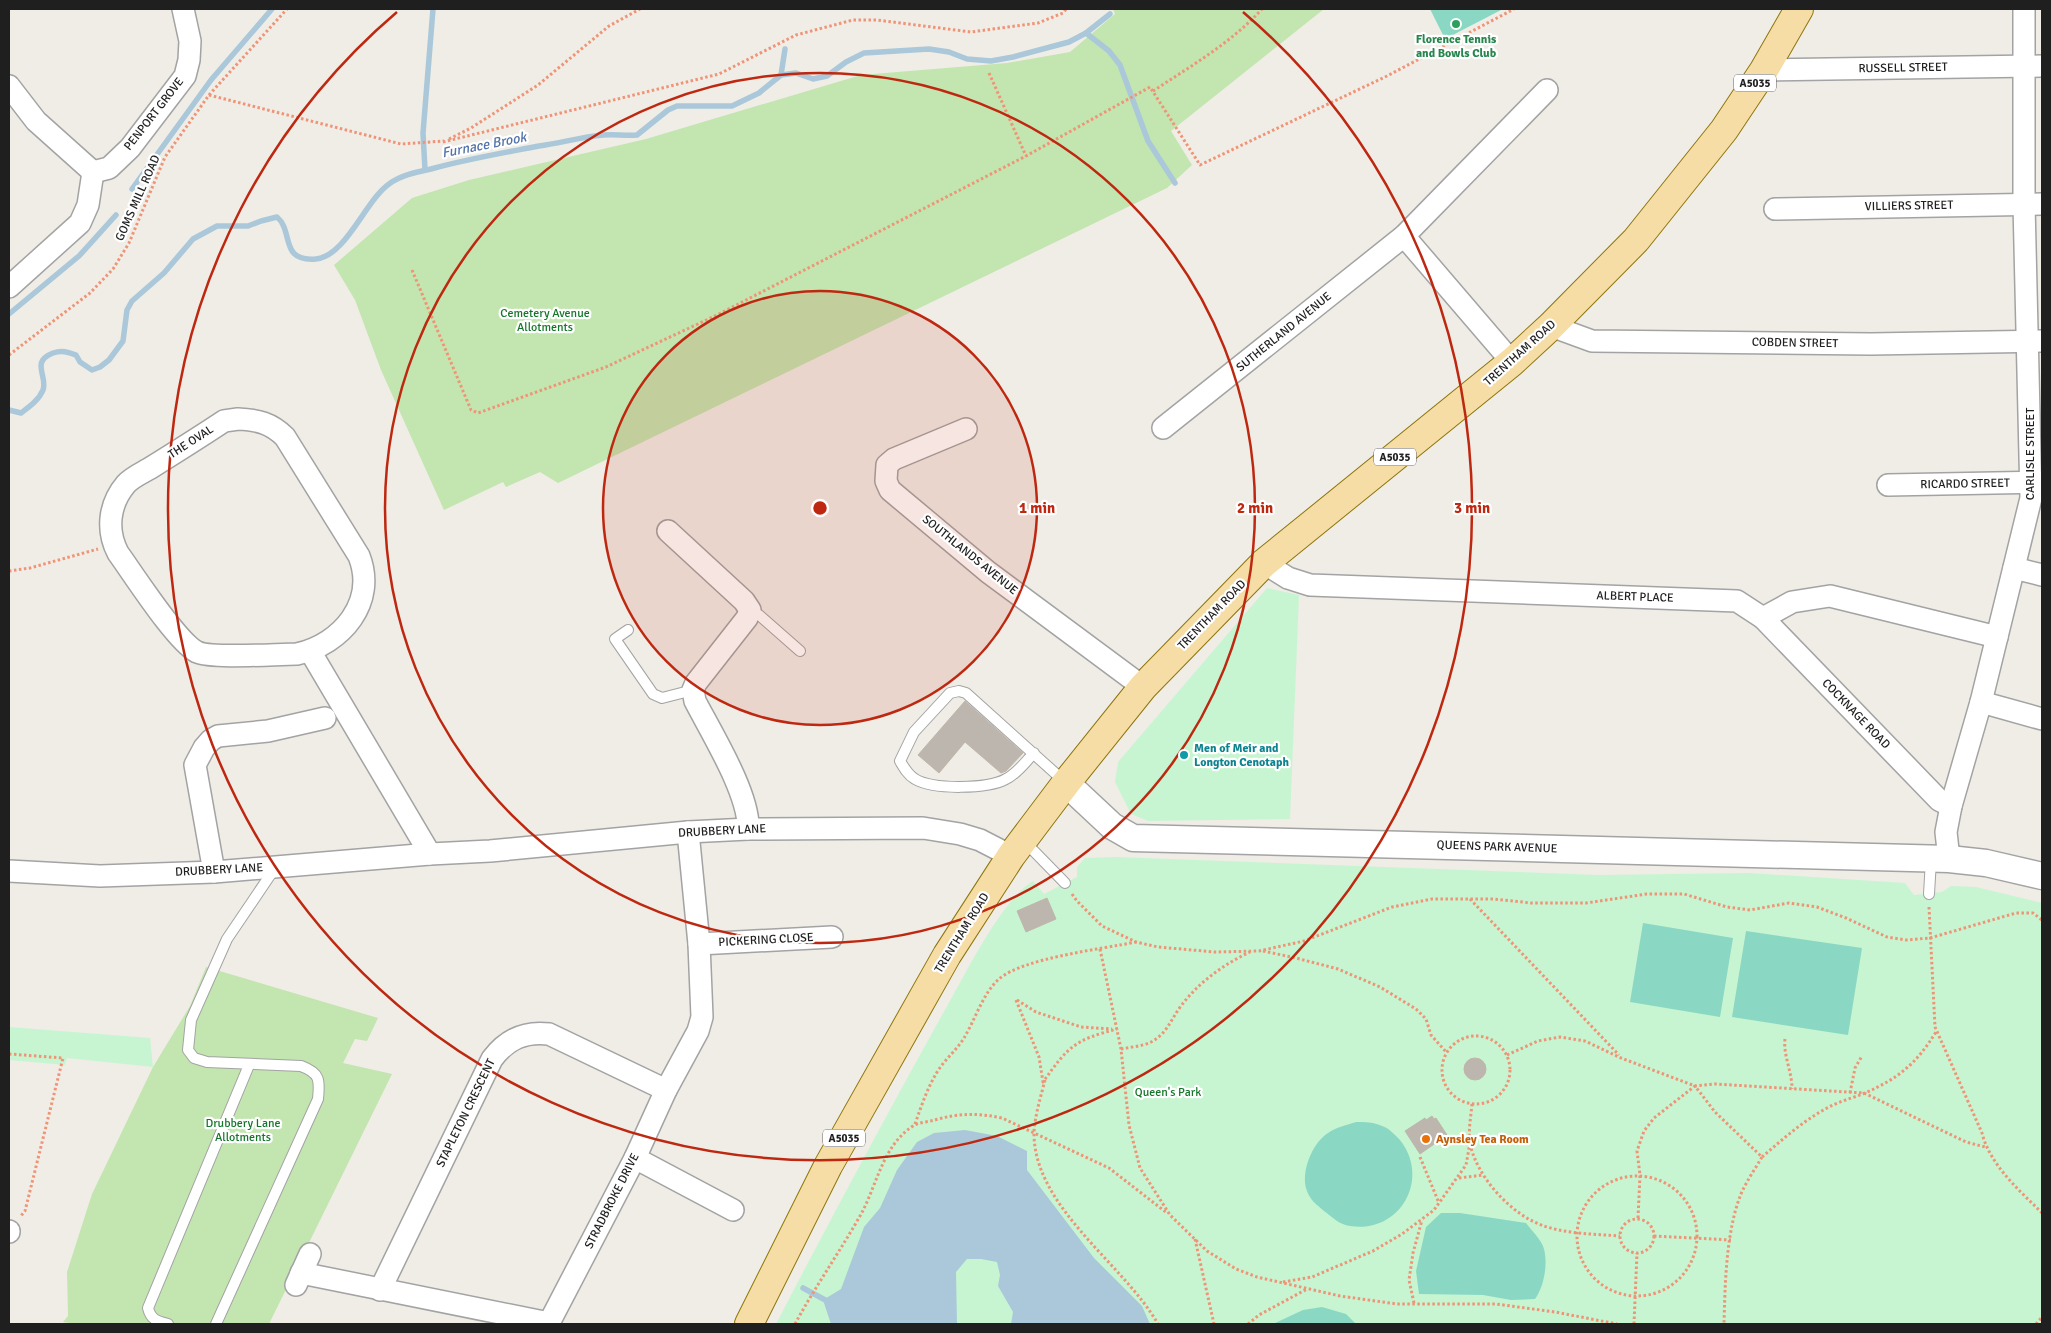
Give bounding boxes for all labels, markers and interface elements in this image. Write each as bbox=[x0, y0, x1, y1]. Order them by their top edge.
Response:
marker: Florence Tennis and Bowls Club bbox=[1450, 18, 1462, 30]
place label: Florence Tennis and Bowls Club bbox=[1416, 32, 1497, 61]
street label: RUSSELL STREET bbox=[1858, 60, 1948, 76]
street label: PENPORT GROVE bbox=[121, 74, 187, 153]
road number: A5035 bbox=[1734, 75, 1776, 92]
water label: Furnace Brook bbox=[440, 128, 530, 162]
street label: GOMS MILL ROAD bbox=[112, 152, 164, 243]
street label: VILLIERS STREET bbox=[1865, 198, 1953, 214]
street label: SUTHERLAND AVENUE bbox=[1233, 289, 1335, 375]
park label: Cemetery Avenue Allotments bbox=[500, 306, 590, 335]
street label: TRENTHAM ROAD bbox=[1481, 317, 1559, 389]
street label: COBDEN STREET bbox=[1752, 335, 1839, 351]
street label: CARLISLE STREET bbox=[2023, 408, 2038, 500]
street label: THE OVAL bbox=[166, 422, 216, 462]
road number: A5035 bbox=[1374, 448, 1416, 466]
street label: RICARDO STREET bbox=[1920, 476, 2010, 492]
centre of rings bbox=[811, 499, 829, 517]
text: 1 min bbox=[1019, 499, 1055, 517]
text: 2 min bbox=[1237, 499, 1273, 517]
text: 3 min bbox=[1454, 499, 1490, 517]
street label: SOUTHLANDS AVENUE bbox=[919, 512, 1021, 598]
street label: TRENTHAM ROAD bbox=[1175, 577, 1249, 653]
street label: ALBERT PLACE bbox=[1596, 588, 1674, 606]
street label: COCKNAGE ROAD bbox=[1819, 676, 1893, 752]
place label: Men of Meir and Longton Cenotaph bbox=[1194, 741, 1289, 770]
marker: Men of Meir and Longton Cenotaph bbox=[1178, 749, 1190, 761]
street label: DRUBBERY LANE bbox=[678, 821, 767, 841]
street label: QUEENS PARK AVENUE bbox=[1436, 837, 1558, 857]
street label: DRUBBERY LANE bbox=[175, 860, 264, 880]
street label: TRENTHAM ROAD bbox=[931, 890, 993, 976]
street label: PICKERING CLOSE bbox=[718, 930, 814, 950]
street label: STAPLETON CRESCENT bbox=[433, 1056, 499, 1170]
park label: Queen's Park bbox=[1135, 1085, 1201, 1100]
park label: Drubbery Lane Allotments bbox=[205, 1116, 281, 1145]
road number: A5035 bbox=[823, 1130, 865, 1146]
place label: Aynsley Tea Room bbox=[1436, 1132, 1529, 1147]
marker: Aynsley Tea Room bbox=[1420, 1133, 1432, 1145]
street label: STRADBROKE DRIVE bbox=[581, 1150, 643, 1251]

